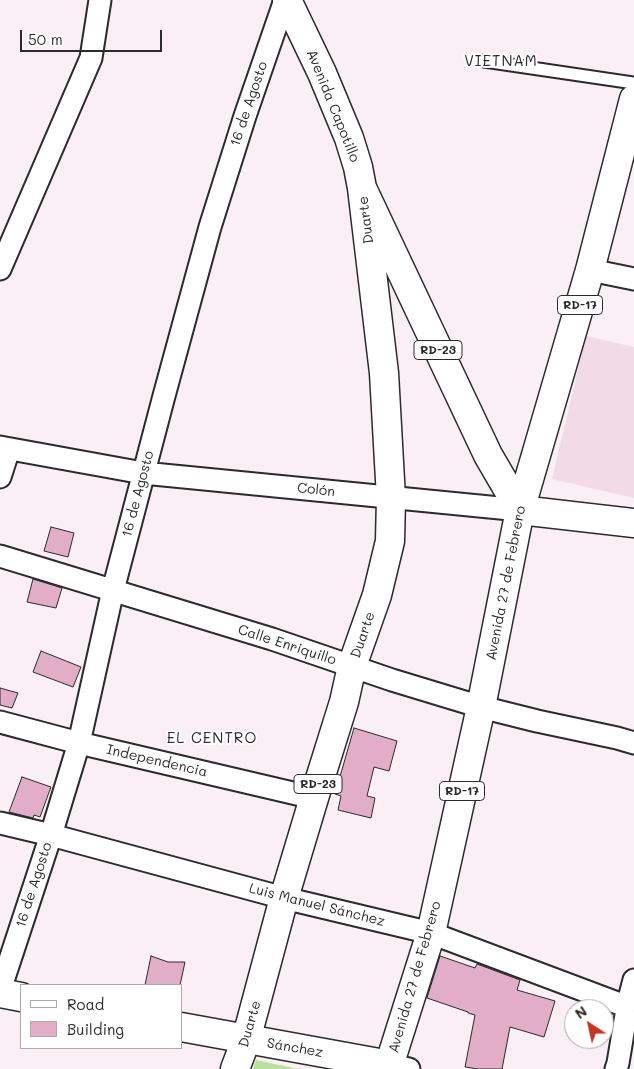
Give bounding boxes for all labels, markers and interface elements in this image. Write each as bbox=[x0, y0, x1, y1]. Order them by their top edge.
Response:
scale bar bbox=[22, 20, 165, 52]
text: 50 m bbox=[28, 29, 63, 49]
street label: Avenida Capotillo bbox=[303, 47, 363, 165]
district label: VIETNAM bbox=[463, 52, 539, 70]
street label: 16 de Agosto bbox=[227, 59, 271, 149]
street label: Duarte bbox=[355, 195, 377, 245]
road number: RD-17 bbox=[558, 296, 602, 314]
road number: RD-23 bbox=[414, 340, 462, 360]
street label: 16 de Agosto bbox=[118, 449, 158, 539]
street label: Colón bbox=[296, 480, 336, 500]
street label: Avenida 27 de Febrero bbox=[483, 504, 529, 662]
street label: Duarte bbox=[347, 610, 379, 660]
street label: Calle Enriquillo bbox=[236, 621, 338, 669]
district label: EL CENTRO bbox=[166, 729, 258, 747]
street label: Independencia bbox=[105, 741, 209, 781]
road number: RD-23 bbox=[294, 774, 342, 794]
road number: RD-17 bbox=[440, 781, 484, 800]
street label: 16 de Agosto bbox=[12, 840, 56, 930]
street label: Luis Manuel Sánchez bbox=[247, 880, 387, 930]
street label: Avenida 27 de Febrero bbox=[385, 899, 445, 1055]
legend bbox=[20, 984, 182, 1049]
text: Road bbox=[67, 994, 104, 1014]
street label: Duarte bbox=[235, 999, 265, 1049]
north arrow bbox=[564, 999, 614, 1049]
text: N bbox=[571, 1001, 590, 1023]
text: Building bbox=[67, 1019, 124, 1039]
street label: Sánchez bbox=[266, 1035, 324, 1061]

